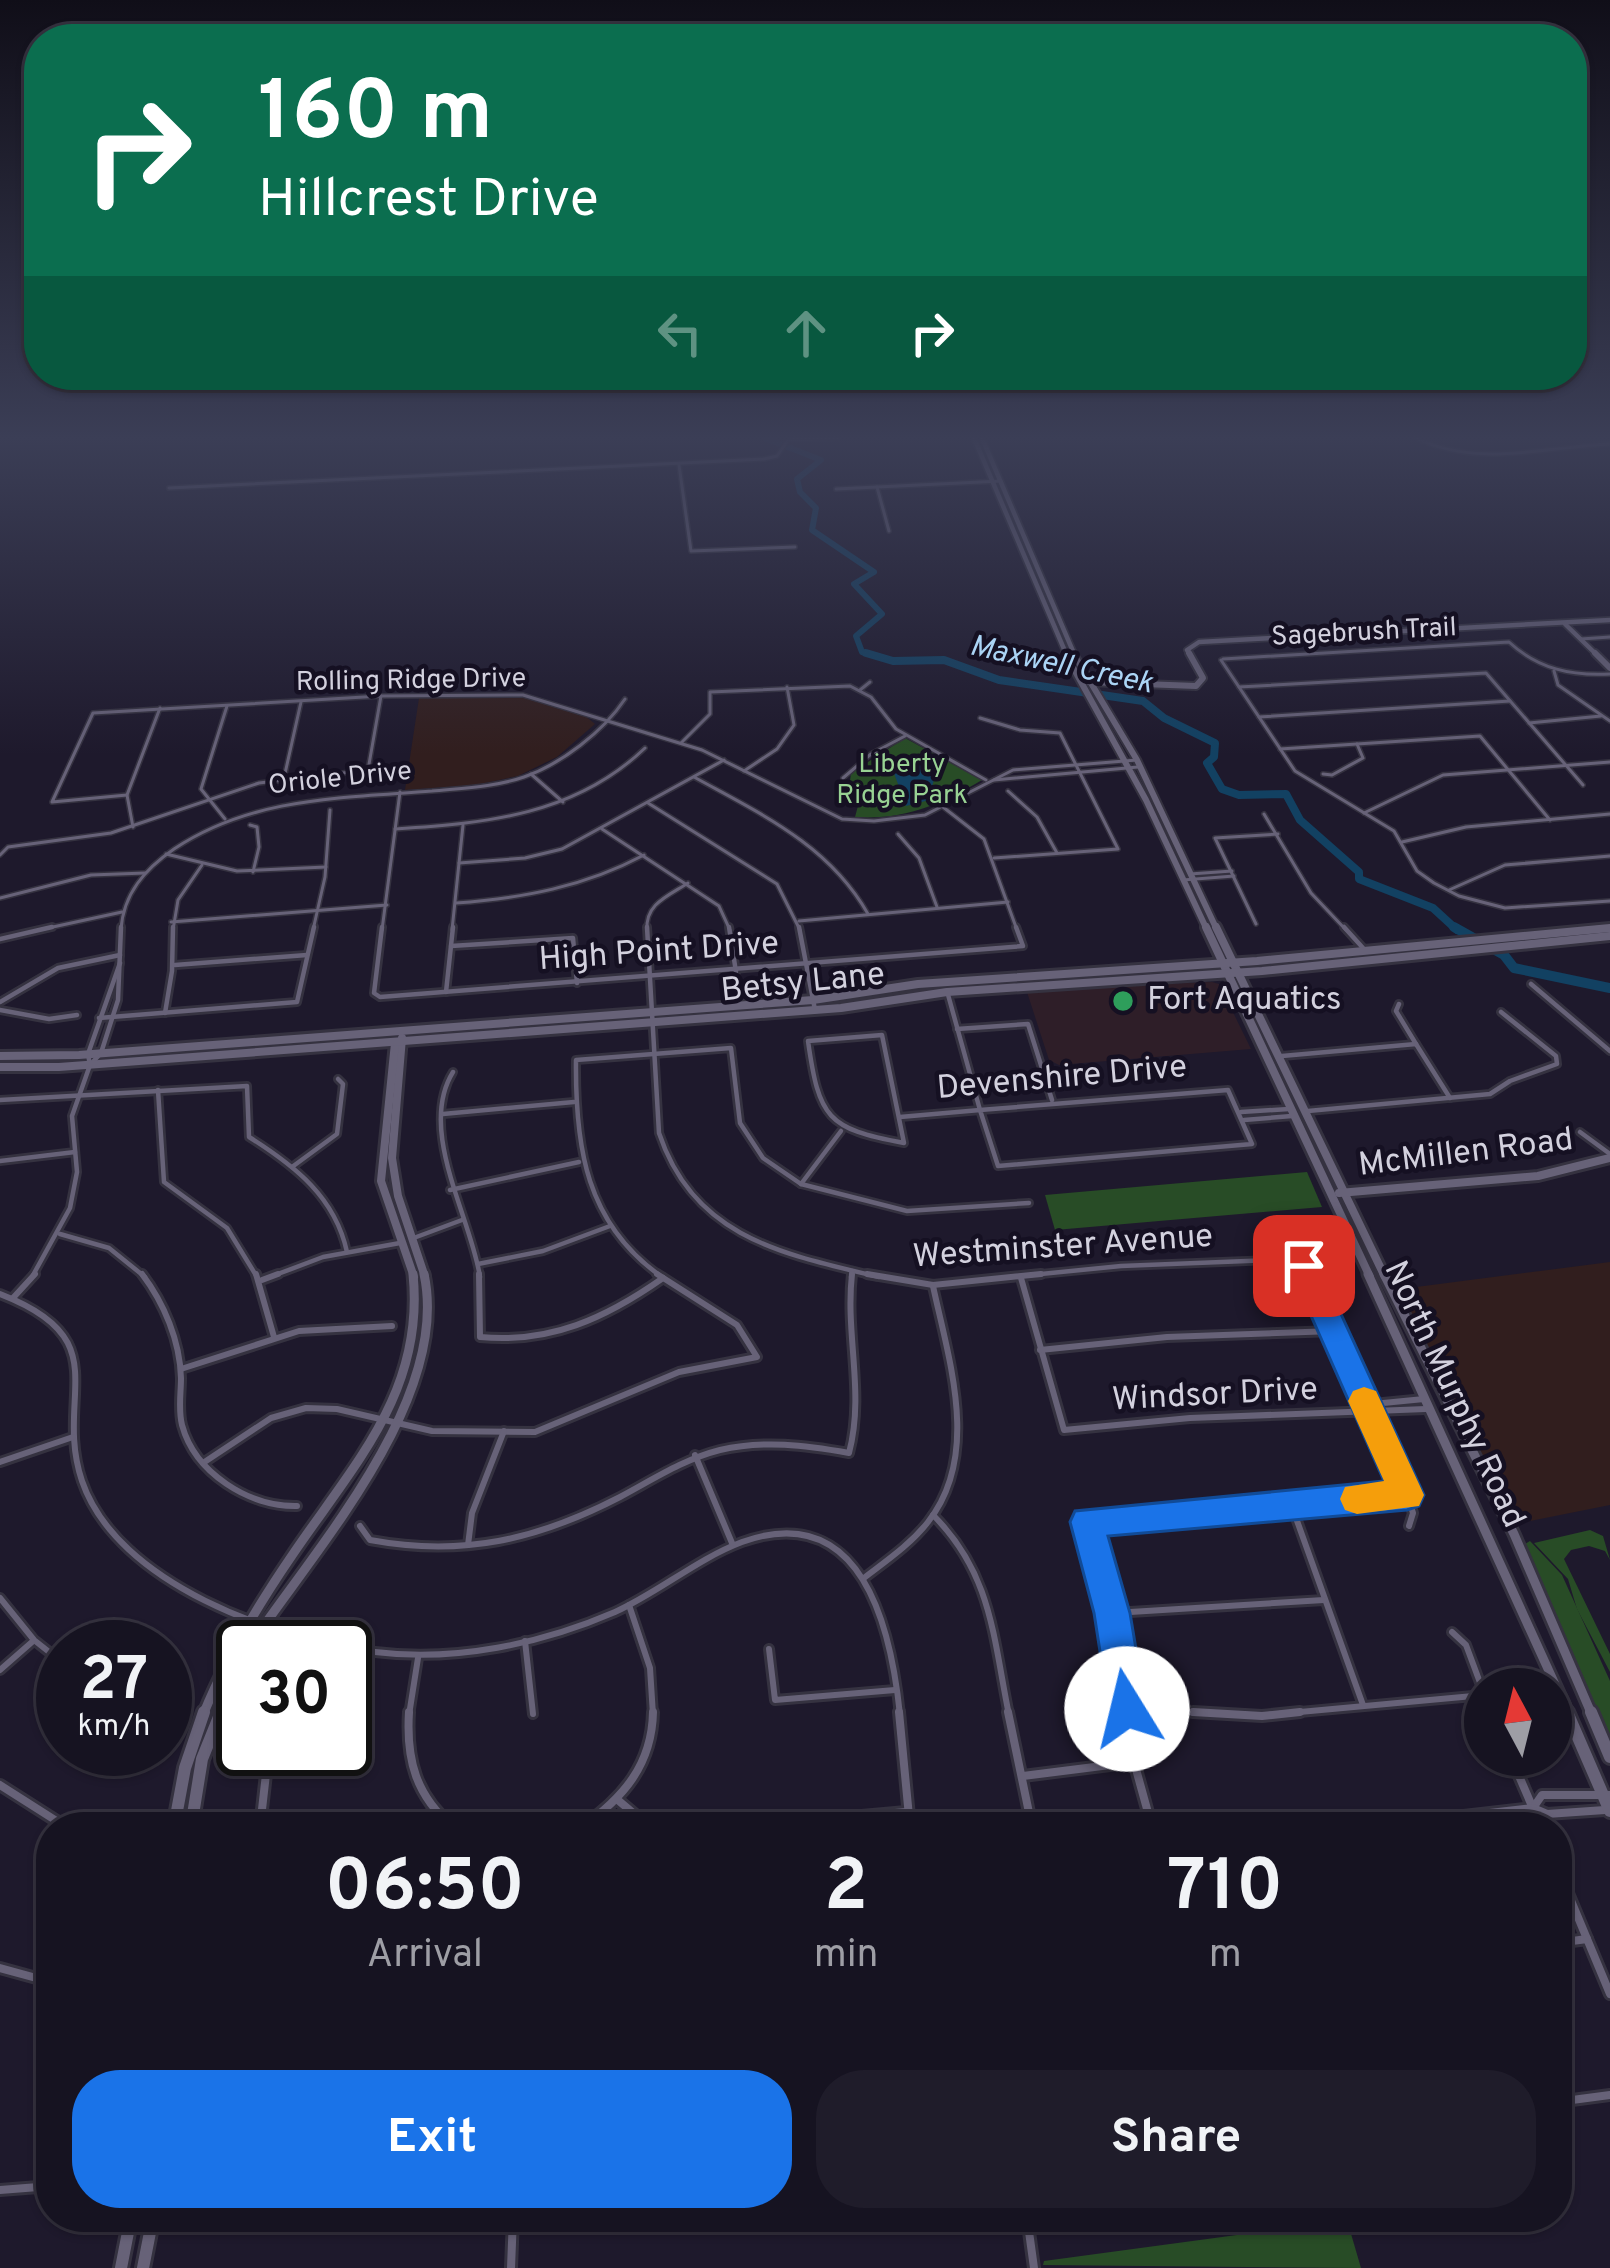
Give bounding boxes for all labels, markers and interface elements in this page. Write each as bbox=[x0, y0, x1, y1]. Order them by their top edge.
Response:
text: 160 m bbox=[258, 63, 493, 169]
icon: right bbox=[60, 72, 216, 228]
text: Hillcrest Drive bbox=[258, 167, 599, 236]
icon: left bbox=[647, 300, 713, 366]
icon: ahead bbox=[773, 300, 839, 366]
icon: right bbox=[899, 300, 965, 366]
street label: Sagebrush Trail bbox=[1271, 611, 1457, 655]
water label: Maxwell Creek bbox=[966, 629, 1157, 704]
street label: Rolling Ridge Drive bbox=[296, 662, 526, 700]
park label: Liberty Ridge Park bbox=[836, 748, 968, 813]
street label: Oriole Drive bbox=[267, 755, 413, 803]
street label: High Point Drive bbox=[538, 924, 780, 982]
street label: Betsy Lane bbox=[719, 955, 887, 1013]
place label: Fort Aquatics bbox=[1147, 980, 1342, 1022]
marker: Fort Aquatics bbox=[1110, 988, 1136, 1014]
street label: Devenshire Drive bbox=[935, 1047, 1189, 1111]
street label: McMillen Road bbox=[1356, 1120, 1576, 1188]
pin bbox=[1253, 1215, 1355, 1317]
street label: Westminster Avenue bbox=[912, 1217, 1214, 1279]
icon: arrive bbox=[1271, 1233, 1337, 1299]
street label: North Murphy Road bbox=[1373, 1255, 1533, 1535]
street label: Windsor Drive bbox=[1111, 1370, 1319, 1422]
speed limit sign: 30 bbox=[216, 1620, 372, 1776]
text: 27 bbox=[80, 1645, 148, 1721]
position arrow bbox=[1064, 1646, 1190, 1772]
north arrow bbox=[1464, 1668, 1572, 1776]
map controls bbox=[1464, 1668, 1572, 1776]
text: km/h bbox=[78, 1709, 150, 1746]
text: 06:50 bbox=[325, 1844, 525, 1936]
text: 2 bbox=[824, 1844, 868, 1936]
text: 710 bbox=[1167, 1844, 1283, 1936]
text: Arrival bbox=[367, 1932, 483, 1981]
text: min bbox=[814, 1932, 879, 1981]
text: m bbox=[1209, 1932, 1242, 1981]
button: Exit bbox=[72, 2070, 792, 2208]
button: Share bbox=[816, 2070, 1536, 2208]

